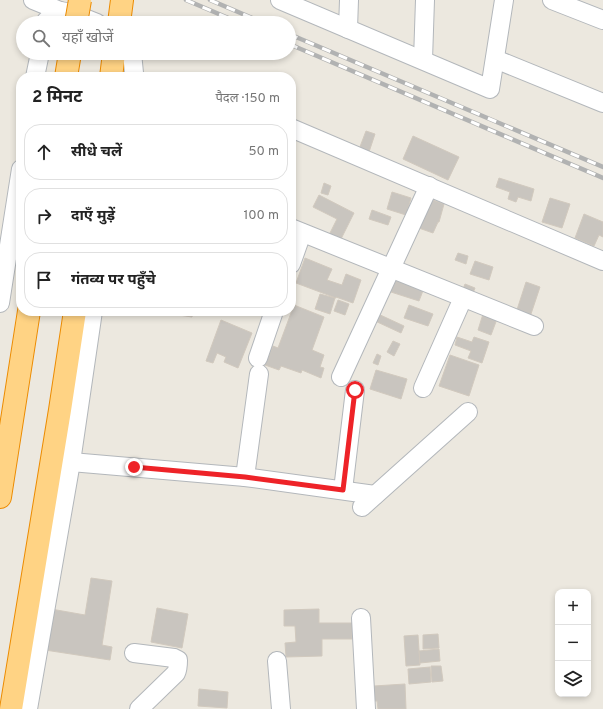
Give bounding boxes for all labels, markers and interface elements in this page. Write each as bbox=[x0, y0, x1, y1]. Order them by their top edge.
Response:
search box bbox=[16, 16, 296, 60]
icon: search bbox=[30, 27, 52, 49]
text: यहाँ खोजें bbox=[62, 29, 113, 48]
text: 2 मिनट bbox=[32, 87, 82, 109]
text: पैदल · 150 m bbox=[215, 91, 280, 107]
icon: ahead bbox=[33, 141, 55, 163]
text: सीधे चलें bbox=[71, 143, 122, 162]
text: 50 m bbox=[249, 144, 279, 160]
icon: right bbox=[33, 205, 55, 227]
text: दाएँ मुड़ें bbox=[71, 207, 115, 226]
text: 100 m bbox=[243, 208, 279, 224]
icon: arrive bbox=[33, 269, 55, 291]
text: गंतव्य पर पहुँचे bbox=[71, 271, 156, 290]
route start bbox=[346, 381, 364, 399]
route end bbox=[125, 458, 143, 476]
map controls bbox=[555, 589, 591, 697]
button: + bbox=[555, 589, 591, 625]
button: − bbox=[555, 625, 591, 661]
button: layers bbox=[555, 661, 591, 697]

